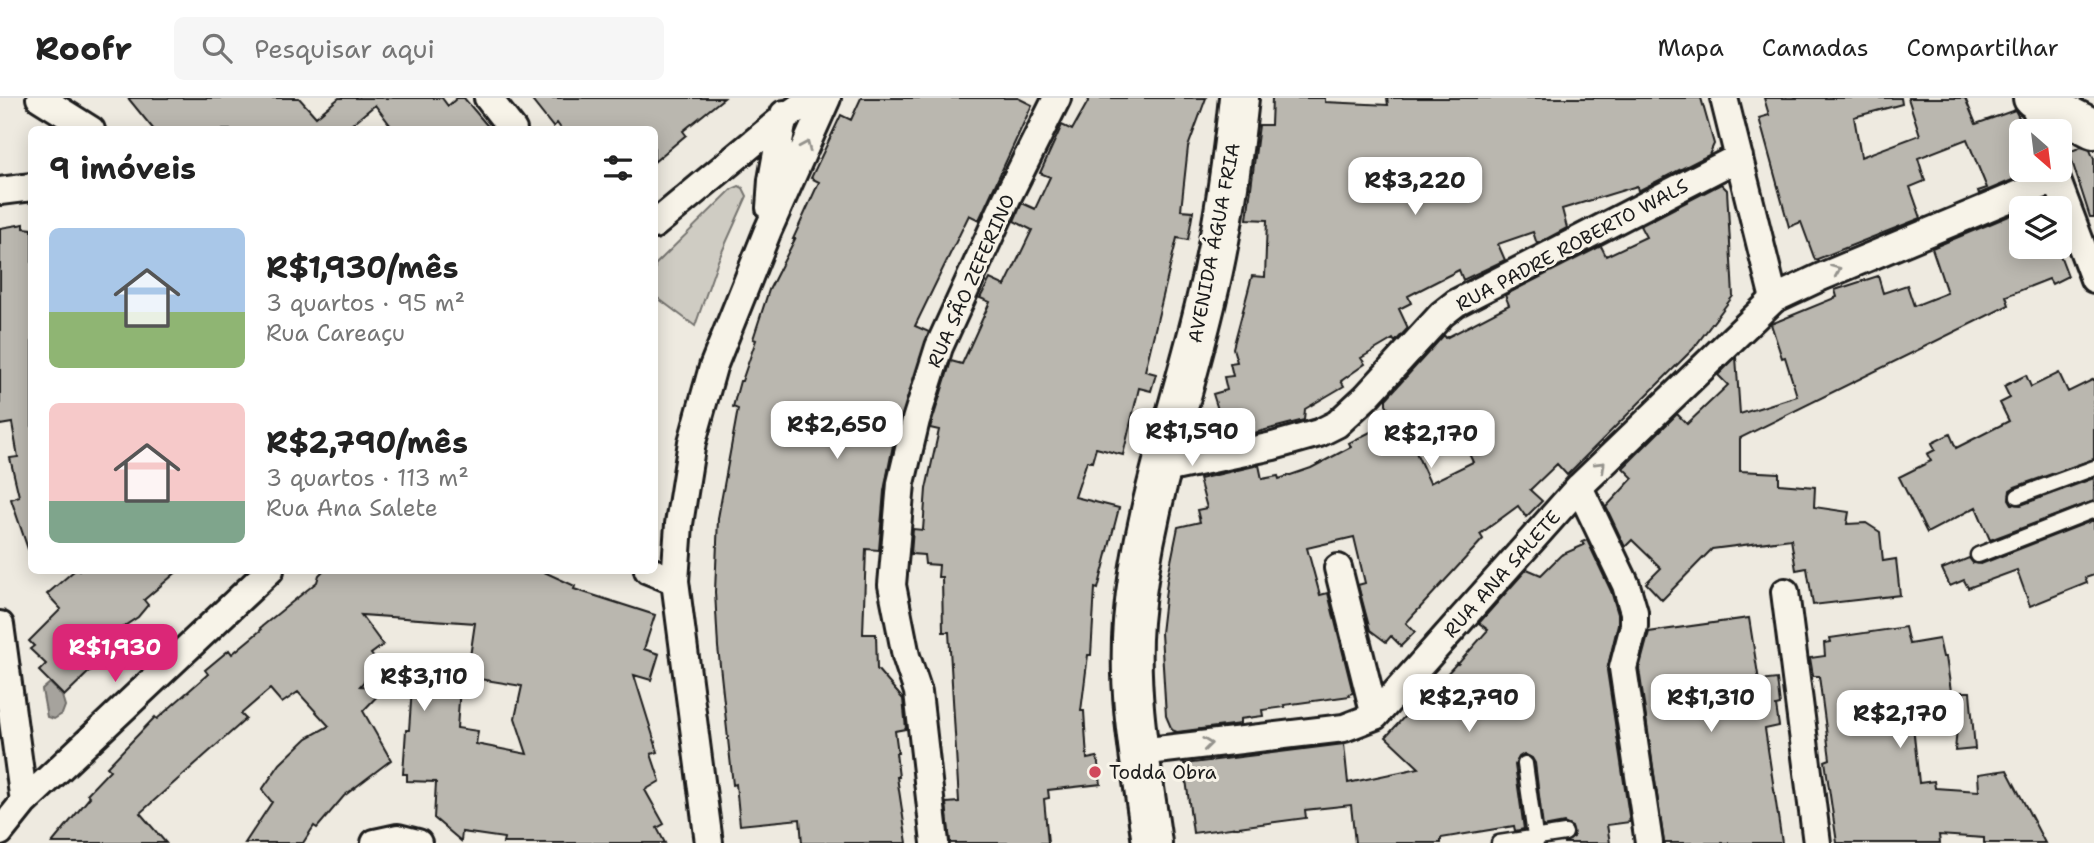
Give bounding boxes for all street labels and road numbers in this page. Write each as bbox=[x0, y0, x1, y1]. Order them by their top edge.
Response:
street label: AVENIDA ÁGUA FRIA bbox=[1181, 141, 1246, 345]
street label: RUA PADRE ROBERTO WALS bbox=[1452, 173, 1692, 317]
street label: RUA SÃO ZEFERINO bbox=[921, 190, 1021, 372]
street label: RUA ANA SALETE bbox=[1438, 505, 1566, 643]

